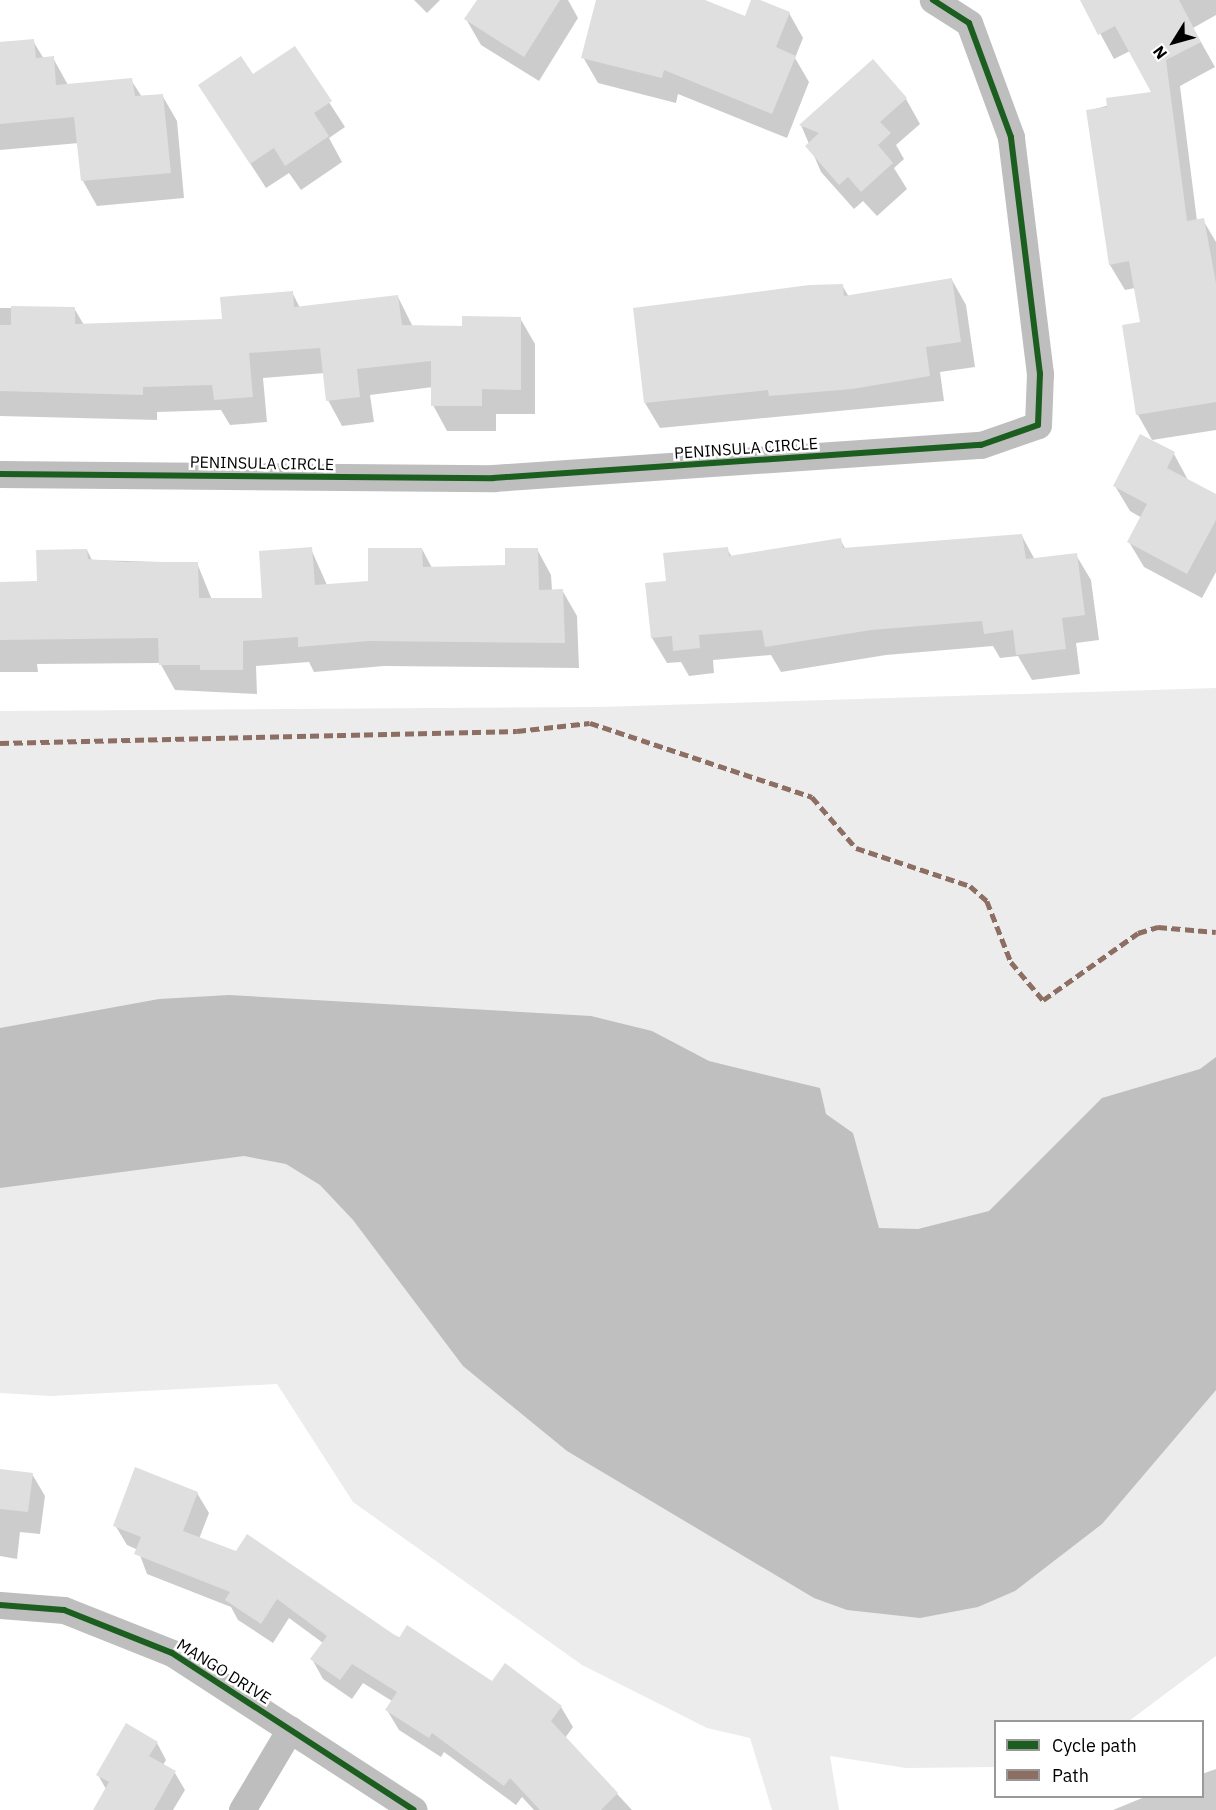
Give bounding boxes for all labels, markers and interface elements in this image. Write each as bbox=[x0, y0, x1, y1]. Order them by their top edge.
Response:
north arrow bbox=[1144, 12, 1204, 72]
text: N bbox=[1148, 42, 1171, 63]
street label: PENINSULA CIRCLE bbox=[673, 433, 819, 463]
street label: PENINSULA CIRCLE bbox=[190, 452, 334, 474]
street label: MANGO DRIVE bbox=[173, 1634, 275, 1708]
legend bbox=[994, 1720, 1204, 1798]
text: Cycle path bbox=[1052, 1734, 1137, 1757]
text: Path bbox=[1052, 1764, 1089, 1787]

